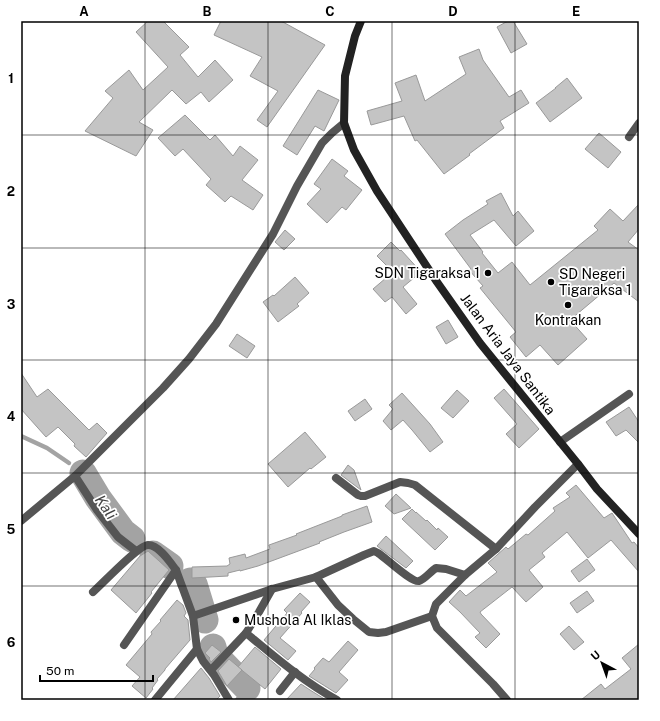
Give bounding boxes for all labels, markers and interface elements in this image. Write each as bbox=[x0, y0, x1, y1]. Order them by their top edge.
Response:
text: A bbox=[79, 4, 89, 19]
text: B bbox=[203, 4, 212, 19]
text: C bbox=[325, 4, 335, 19]
text: D bbox=[448, 4, 458, 19]
text: E bbox=[572, 4, 580, 19]
text: 1 bbox=[8, 71, 14, 86]
text: 2 bbox=[7, 184, 15, 199]
place label: SDN Tigaraksa 1 bbox=[374, 265, 480, 281]
place label: SD Negeri Tigaraksa 1 bbox=[559, 266, 632, 298]
marker: SDN Tigaraksa 1 bbox=[483, 268, 493, 278]
marker: SD Negeri Tigaraksa 1 bbox=[546, 277, 556, 287]
street label: Jalan Aria Jaya Santika bbox=[457, 290, 559, 418]
text: 3 bbox=[7, 297, 16, 312]
marker: Kontrakan bbox=[563, 300, 573, 310]
place label: Kontrakan bbox=[535, 312, 601, 328]
text: 4 bbox=[7, 409, 16, 424]
water label: Kali bbox=[92, 492, 120, 523]
text: 5 bbox=[7, 522, 16, 537]
place label: Mushola Al Iklas bbox=[244, 612, 351, 628]
marker: Mushola Al Iklas bbox=[231, 615, 241, 625]
text: 6 bbox=[7, 635, 16, 650]
north arrow bbox=[582, 643, 622, 683]
text: U bbox=[588, 648, 602, 663]
scale bar bbox=[40, 657, 153, 683]
text: 50 m bbox=[46, 664, 74, 678]

